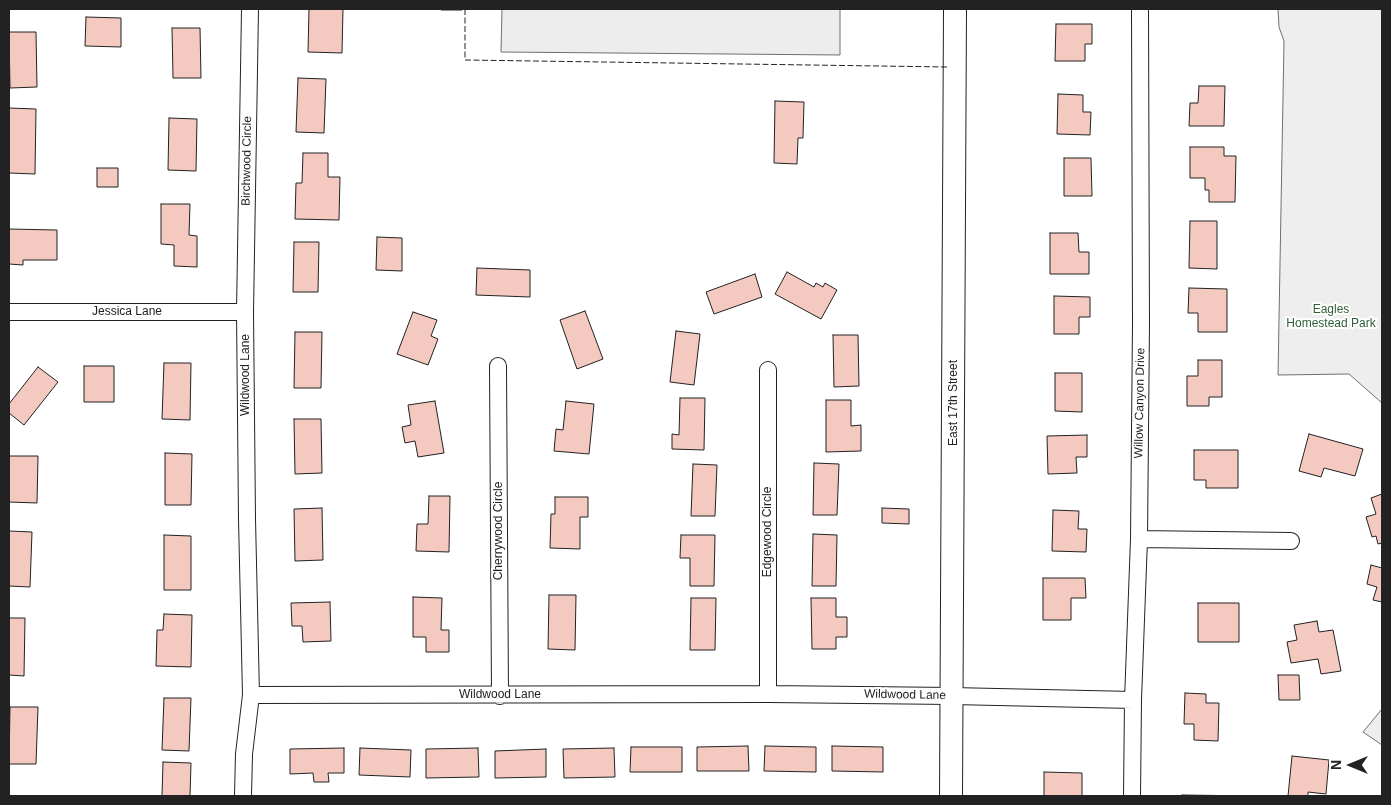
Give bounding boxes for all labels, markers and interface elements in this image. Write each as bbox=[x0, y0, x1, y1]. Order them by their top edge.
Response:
street label: Birchwood Circle bbox=[239, 116, 255, 206]
park label: Eagles Homestead Park bbox=[1286, 303, 1376, 331]
street label: Jessica Lane bbox=[92, 305, 162, 319]
street label: Wildwood Lane bbox=[239, 334, 253, 416]
street label: Willow Canyon Drive bbox=[1132, 348, 1148, 458]
street label: East 17th Street bbox=[947, 360, 961, 446]
street label: Cherrywood Circle bbox=[492, 482, 506, 580]
street label: Edgewood Circle bbox=[761, 487, 775, 577]
street label: Wildwood Lane bbox=[864, 687, 946, 703]
street label: Wildwood Lane bbox=[459, 688, 541, 702]
north arrow bbox=[1326, 740, 1376, 790]
text: N bbox=[1328, 760, 1344, 770]

